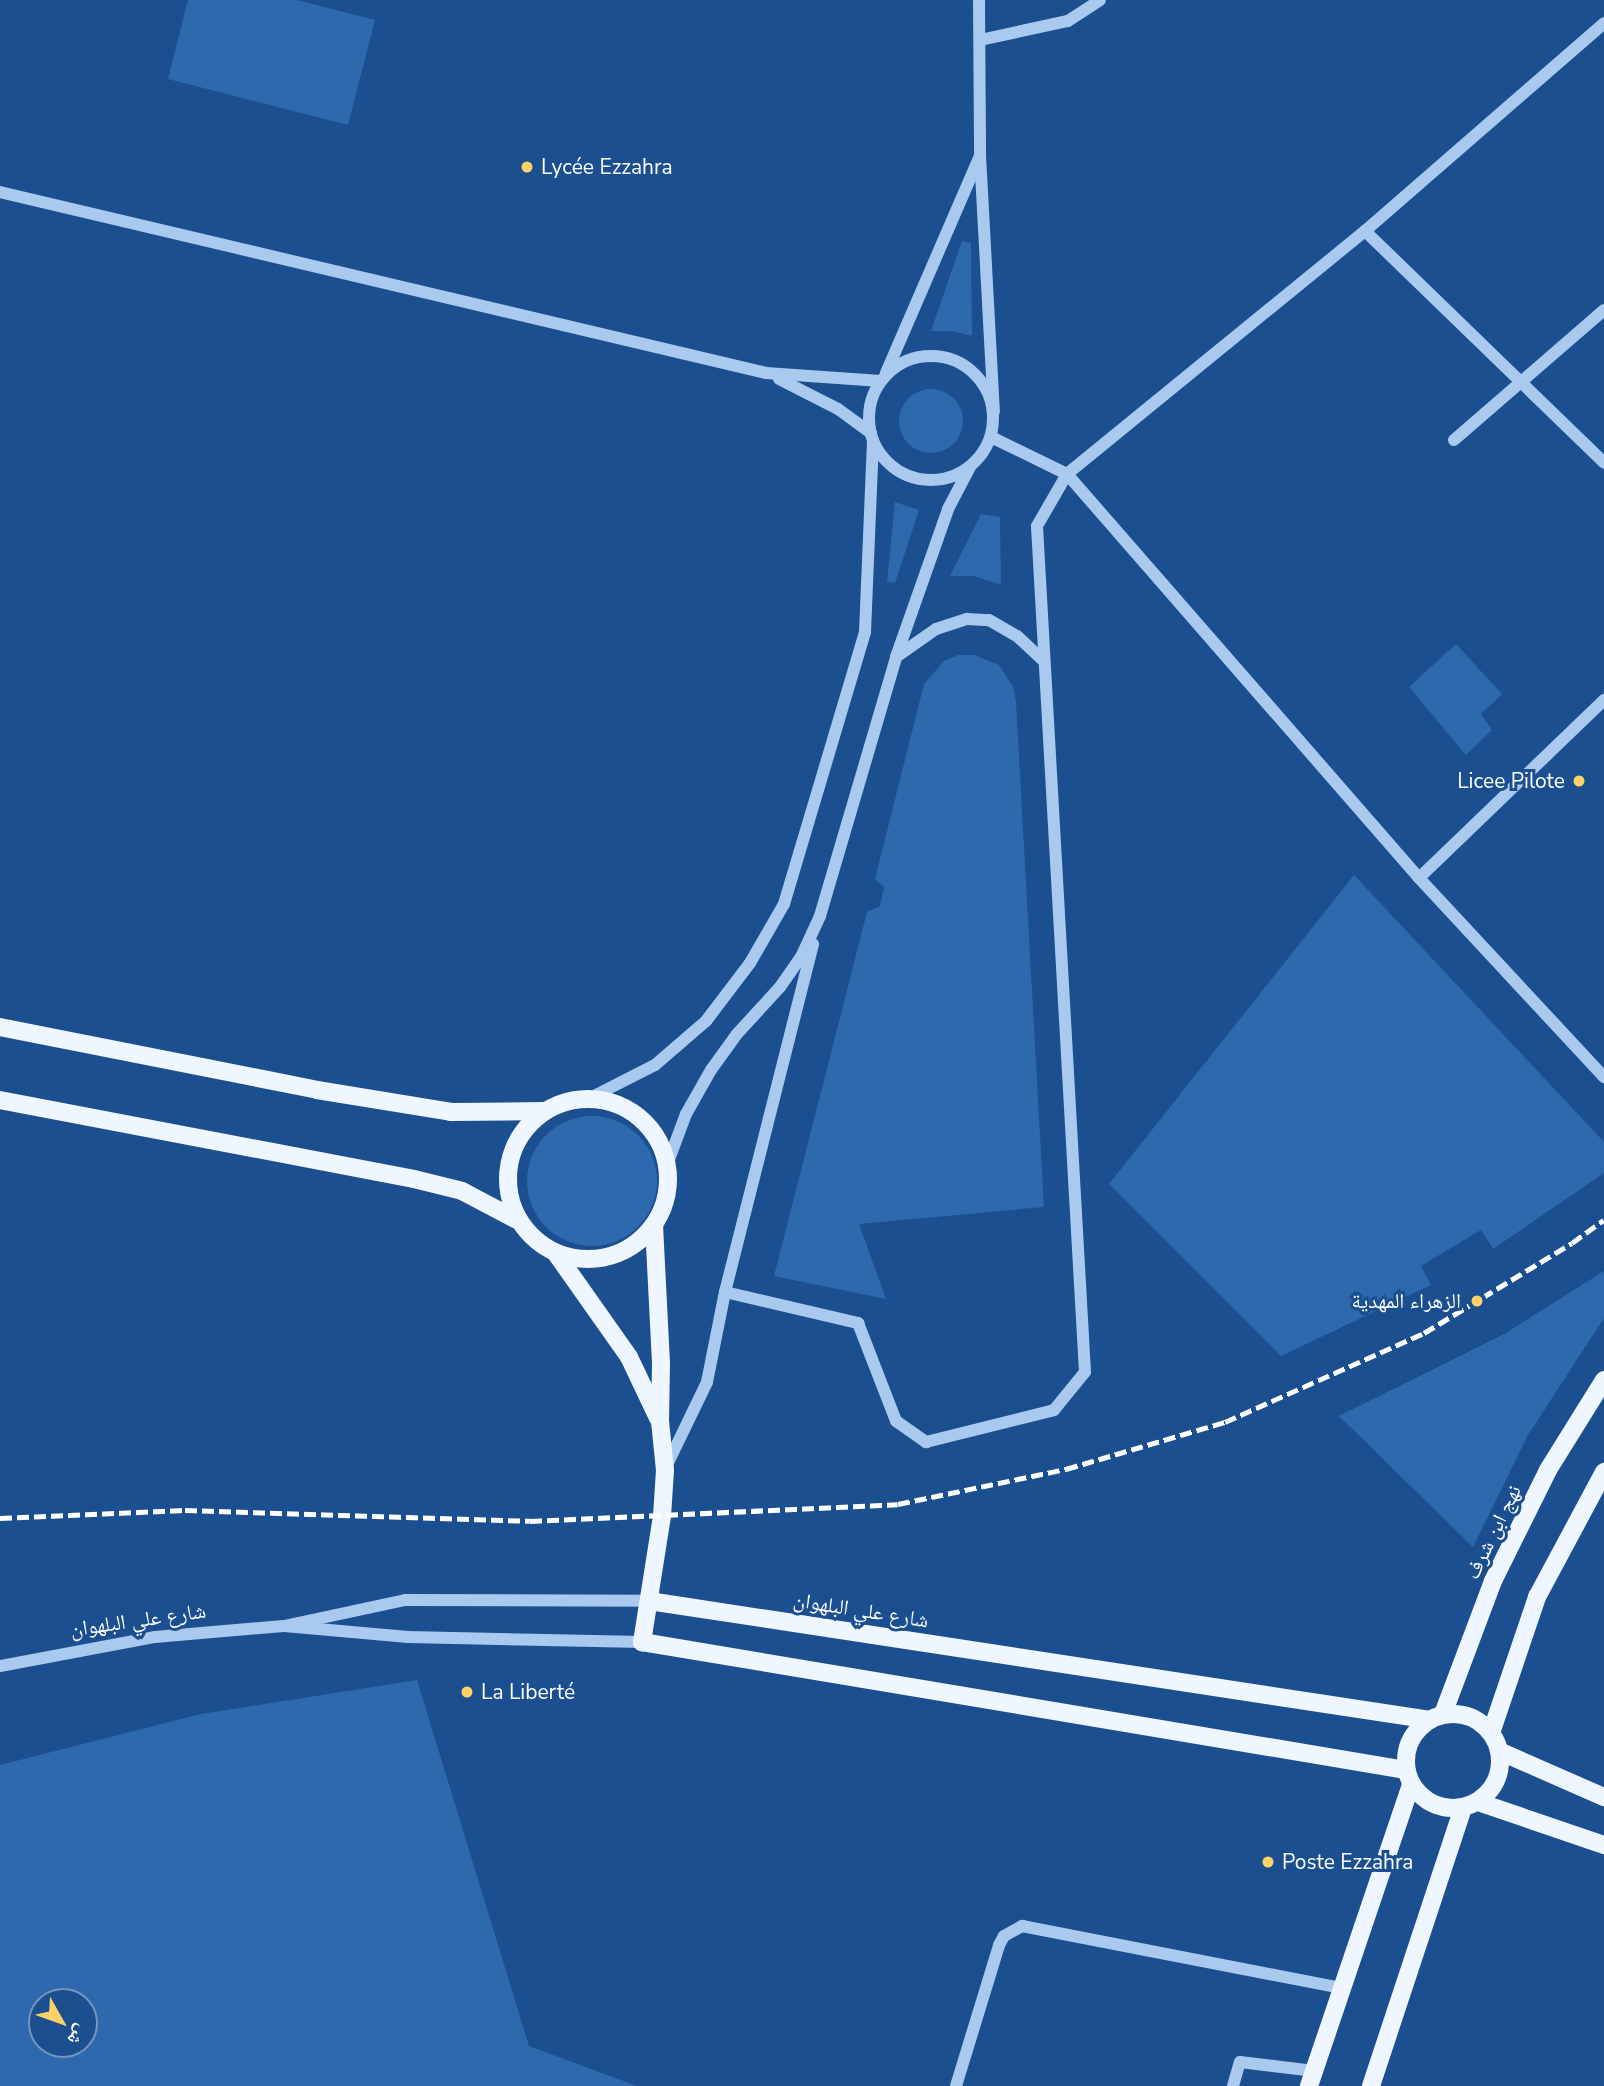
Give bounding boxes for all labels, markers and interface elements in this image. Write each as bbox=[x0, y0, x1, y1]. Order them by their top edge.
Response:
place label: Lycée Ezzahra bbox=[541, 154, 673, 180]
marker: Lycée Ezzahra bbox=[519, 159, 535, 175]
place label: Licee Pilote bbox=[1457, 768, 1565, 794]
marker: Licee Pilote bbox=[1571, 773, 1587, 789]
place label: الزهراء المهدية bbox=[1352, 1288, 1461, 1314]
marker: الزهراء المهدية bbox=[1467, 1291, 1487, 1311]
street label: نهج ابن شرف bbox=[1459, 1481, 1527, 1583]
street label: شارع علي البلهوان bbox=[791, 1587, 931, 1633]
street label: شارع علي البلهوان bbox=[69, 1598, 207, 1642]
place label: La Liberté bbox=[481, 1679, 575, 1705]
marker: La Liberté bbox=[459, 1684, 475, 1700]
place label: Poste Ezzahra bbox=[1282, 1849, 1413, 1875]
marker: Poste Ezzahra bbox=[1260, 1854, 1276, 1870]
north arrow bbox=[28, 1988, 98, 2058]
text: ش bbox=[61, 2019, 94, 2051]

